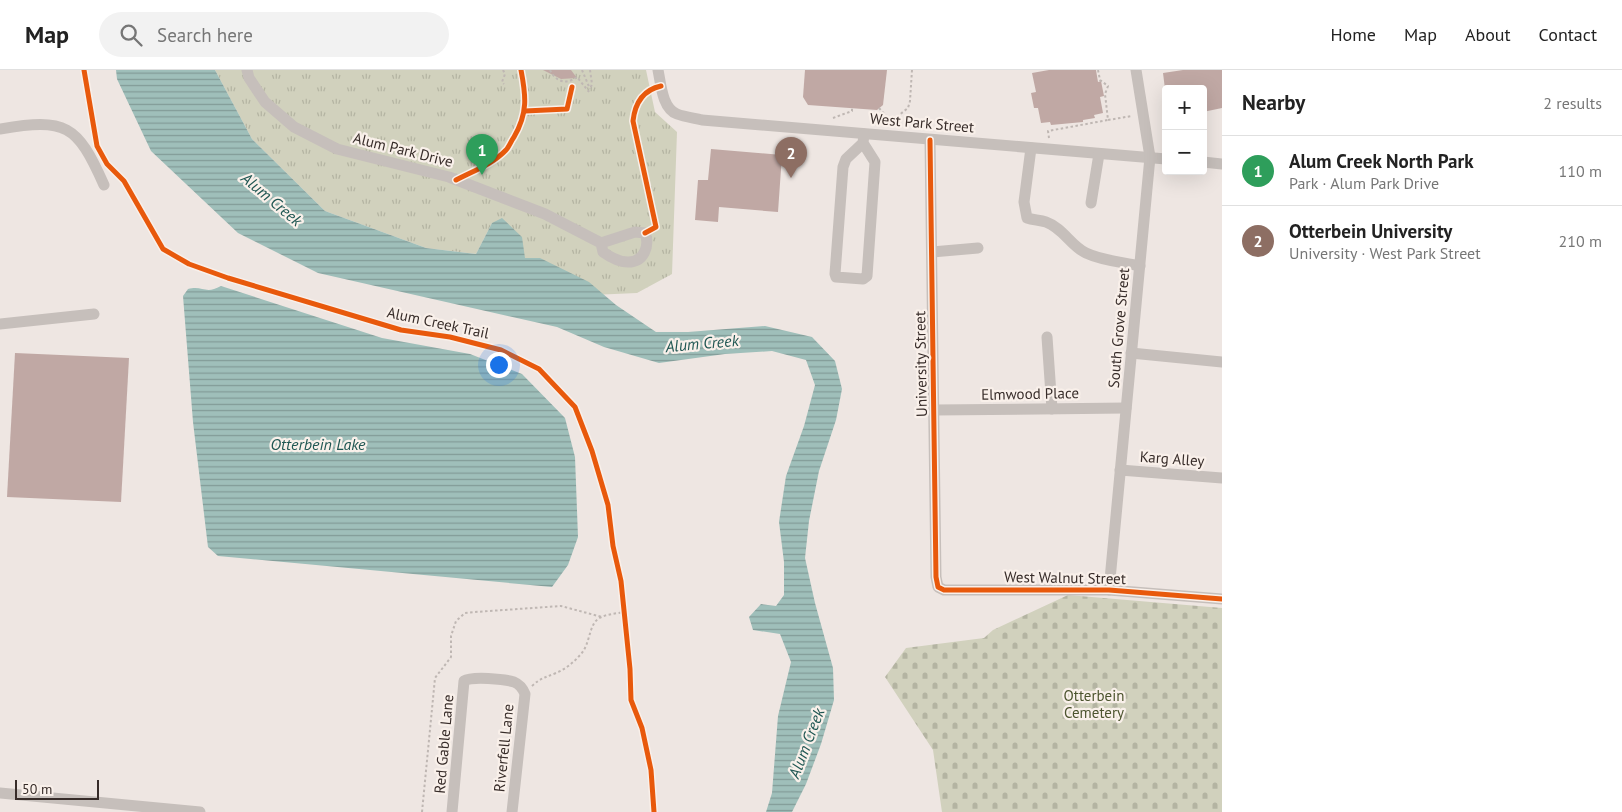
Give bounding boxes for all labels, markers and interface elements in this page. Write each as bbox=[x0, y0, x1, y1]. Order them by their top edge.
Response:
search box bbox=[99, 12, 449, 57]
text: Map bbox=[25, 19, 69, 50]
icon: search bbox=[117, 21, 145, 49]
text: Search here bbox=[157, 23, 253, 47]
text: Home bbox=[1330, 23, 1376, 46]
text: Map bbox=[1404, 23, 1437, 46]
text: About bbox=[1465, 23, 1511, 46]
text: Contact bbox=[1539, 23, 1597, 46]
map controls bbox=[1162, 85, 1207, 175]
button: + bbox=[1162, 85, 1207, 130]
text: Nearby bbox=[1242, 89, 1305, 116]
text: 2 results bbox=[1543, 93, 1602, 113]
street label: West Park Street bbox=[869, 108, 975, 137]
street label: Alum Park Drive bbox=[351, 128, 455, 171]
button: − bbox=[1162, 130, 1207, 175]
pin: 1 bbox=[466, 134, 498, 175]
pin: 2 bbox=[775, 137, 807, 178]
text: Alum Creek North Park bbox=[1289, 149, 1473, 173]
text: 1 bbox=[1253, 161, 1263, 181]
text: 110 m bbox=[1559, 161, 1602, 181]
water label: Alum Creek bbox=[237, 167, 307, 231]
text: Park · Alum Park Drive bbox=[1289, 173, 1439, 193]
text: Otterbein University bbox=[1289, 219, 1452, 243]
text: 2 bbox=[1253, 231, 1263, 251]
text: 210 m bbox=[1559, 231, 1602, 251]
text: University · West Park Street bbox=[1289, 243, 1481, 263]
street label: South Grove Street bbox=[1104, 267, 1133, 389]
street label: Alum Creek Trail bbox=[385, 302, 491, 343]
street label: University Street bbox=[910, 311, 931, 417]
water label: Alum Creek bbox=[664, 330, 740, 356]
your location bbox=[486, 352, 512, 378]
street label: Elmwood Place bbox=[981, 383, 1079, 404]
water label: Otterbein Lake bbox=[271, 434, 366, 454]
street label: Karg Alley bbox=[1139, 447, 1205, 470]
street label: West Walnut Street bbox=[1004, 567, 1126, 588]
park label: Otterbein Cemetery bbox=[1064, 686, 1124, 722]
street label: Red Gable Lane bbox=[430, 694, 457, 794]
street label: Riverfell Lane bbox=[489, 703, 518, 793]
water label: Alum Creek bbox=[783, 704, 829, 782]
scale bar bbox=[15, 777, 99, 800]
text: 50 m bbox=[22, 780, 52, 798]

